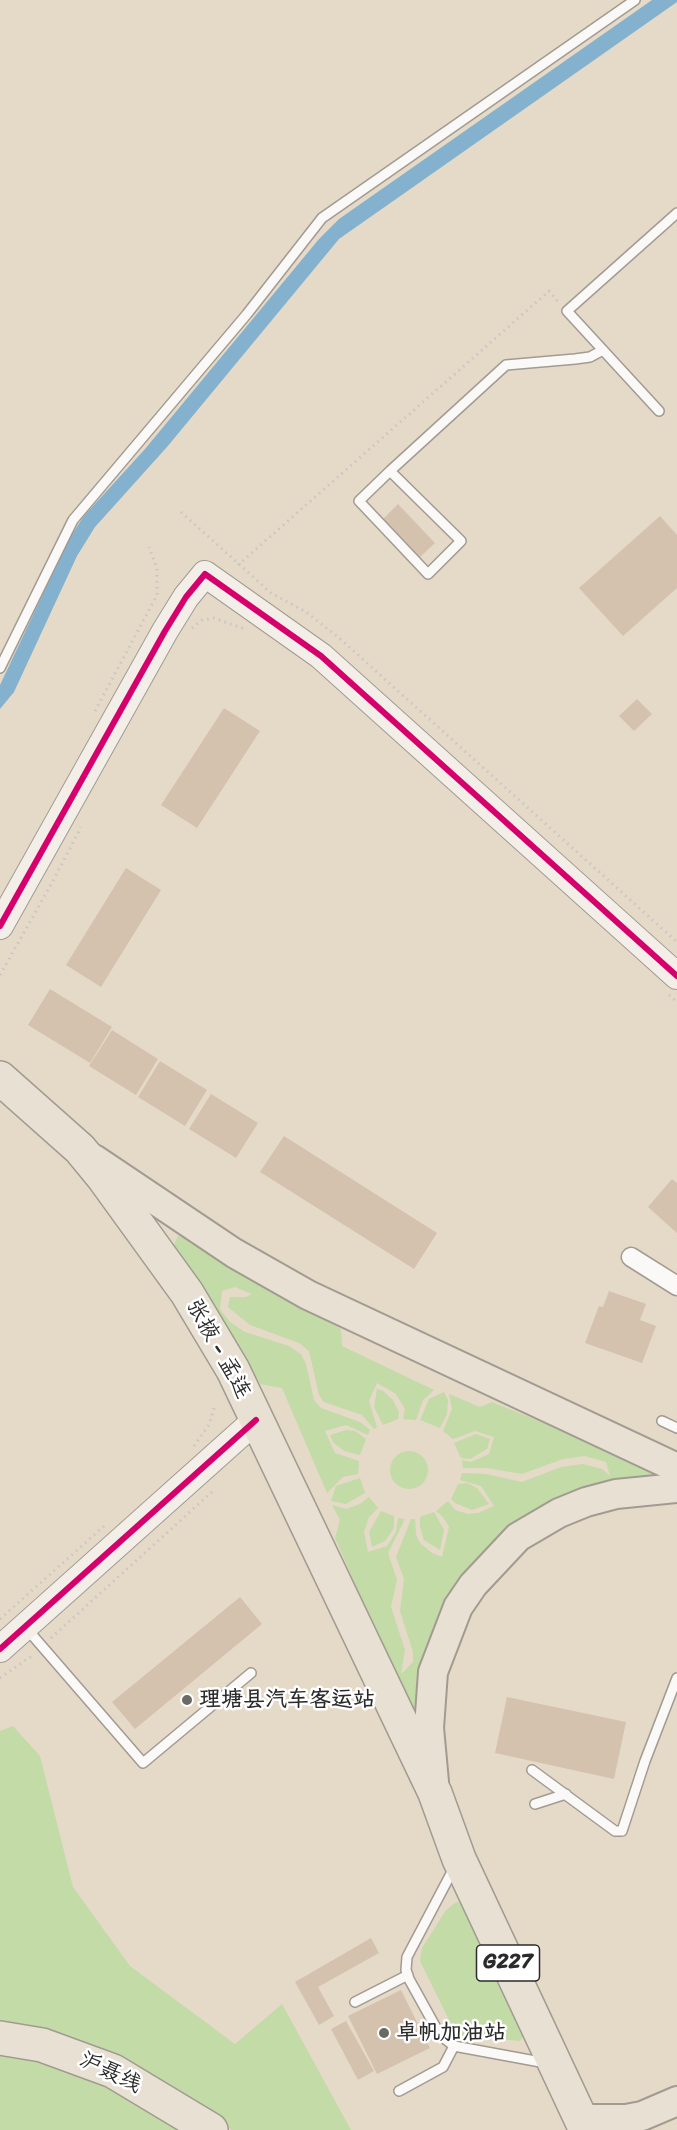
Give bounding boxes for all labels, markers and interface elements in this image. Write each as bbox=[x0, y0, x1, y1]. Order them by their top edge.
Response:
street label: 张掖 - 孟连 bbox=[180, 1295, 256, 1403]
place label: 理塘县汽车客运站 bbox=[199, 1687, 375, 1713]
marker: 理塘县汽车客运站 bbox=[180, 1693, 194, 1707]
road number: G227 bbox=[476, 1945, 540, 1981]
place label: 卓帆加油站 bbox=[396, 2020, 506, 2046]
marker: 卓帆加油站 bbox=[377, 2026, 391, 2040]
street label: 沪聂线 bbox=[75, 2047, 145, 2099]

